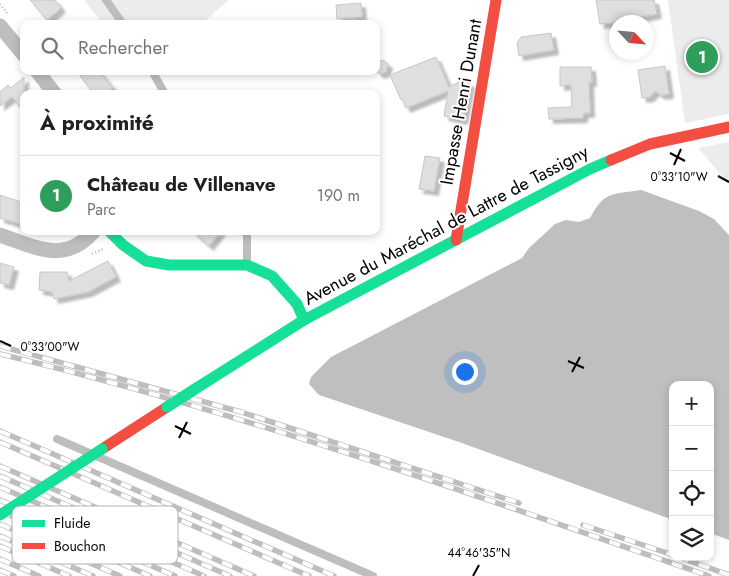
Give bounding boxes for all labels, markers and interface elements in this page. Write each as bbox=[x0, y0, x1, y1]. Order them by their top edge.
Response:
north arrow bbox=[609, 15, 654, 60]
street label: Impasse Henri Dunant bbox=[434, 16, 489, 187]
search box bbox=[20, 20, 380, 75]
icon: search bbox=[38, 34, 66, 62]
text: Rechercher bbox=[78, 34, 169, 61]
pin: 1 bbox=[686, 38, 718, 76]
text: À proximité bbox=[40, 108, 154, 138]
street label: Avenue du Maréchal de Lattre de Tassigny bbox=[299, 139, 593, 311]
text: 0°33'10"W bbox=[650, 168, 708, 186]
text: Château de Villenave bbox=[87, 171, 276, 198]
text: 1 bbox=[52, 184, 60, 207]
text: 190 m bbox=[317, 184, 360, 207]
text: Parc bbox=[87, 198, 116, 221]
text: 0°33'00"W bbox=[21, 338, 80, 356]
your location bbox=[452, 359, 478, 385]
map controls bbox=[669, 381, 714, 561]
button: + bbox=[669, 381, 714, 426]
button: − bbox=[669, 426, 714, 471]
button: locate bbox=[669, 471, 714, 516]
legend bbox=[12, 506, 178, 564]
text: Fluide bbox=[54, 513, 90, 533]
button: layers bbox=[669, 516, 714, 561]
text: Bouchon bbox=[54, 536, 106, 556]
text: 44°46'35"N bbox=[448, 544, 510, 562]

